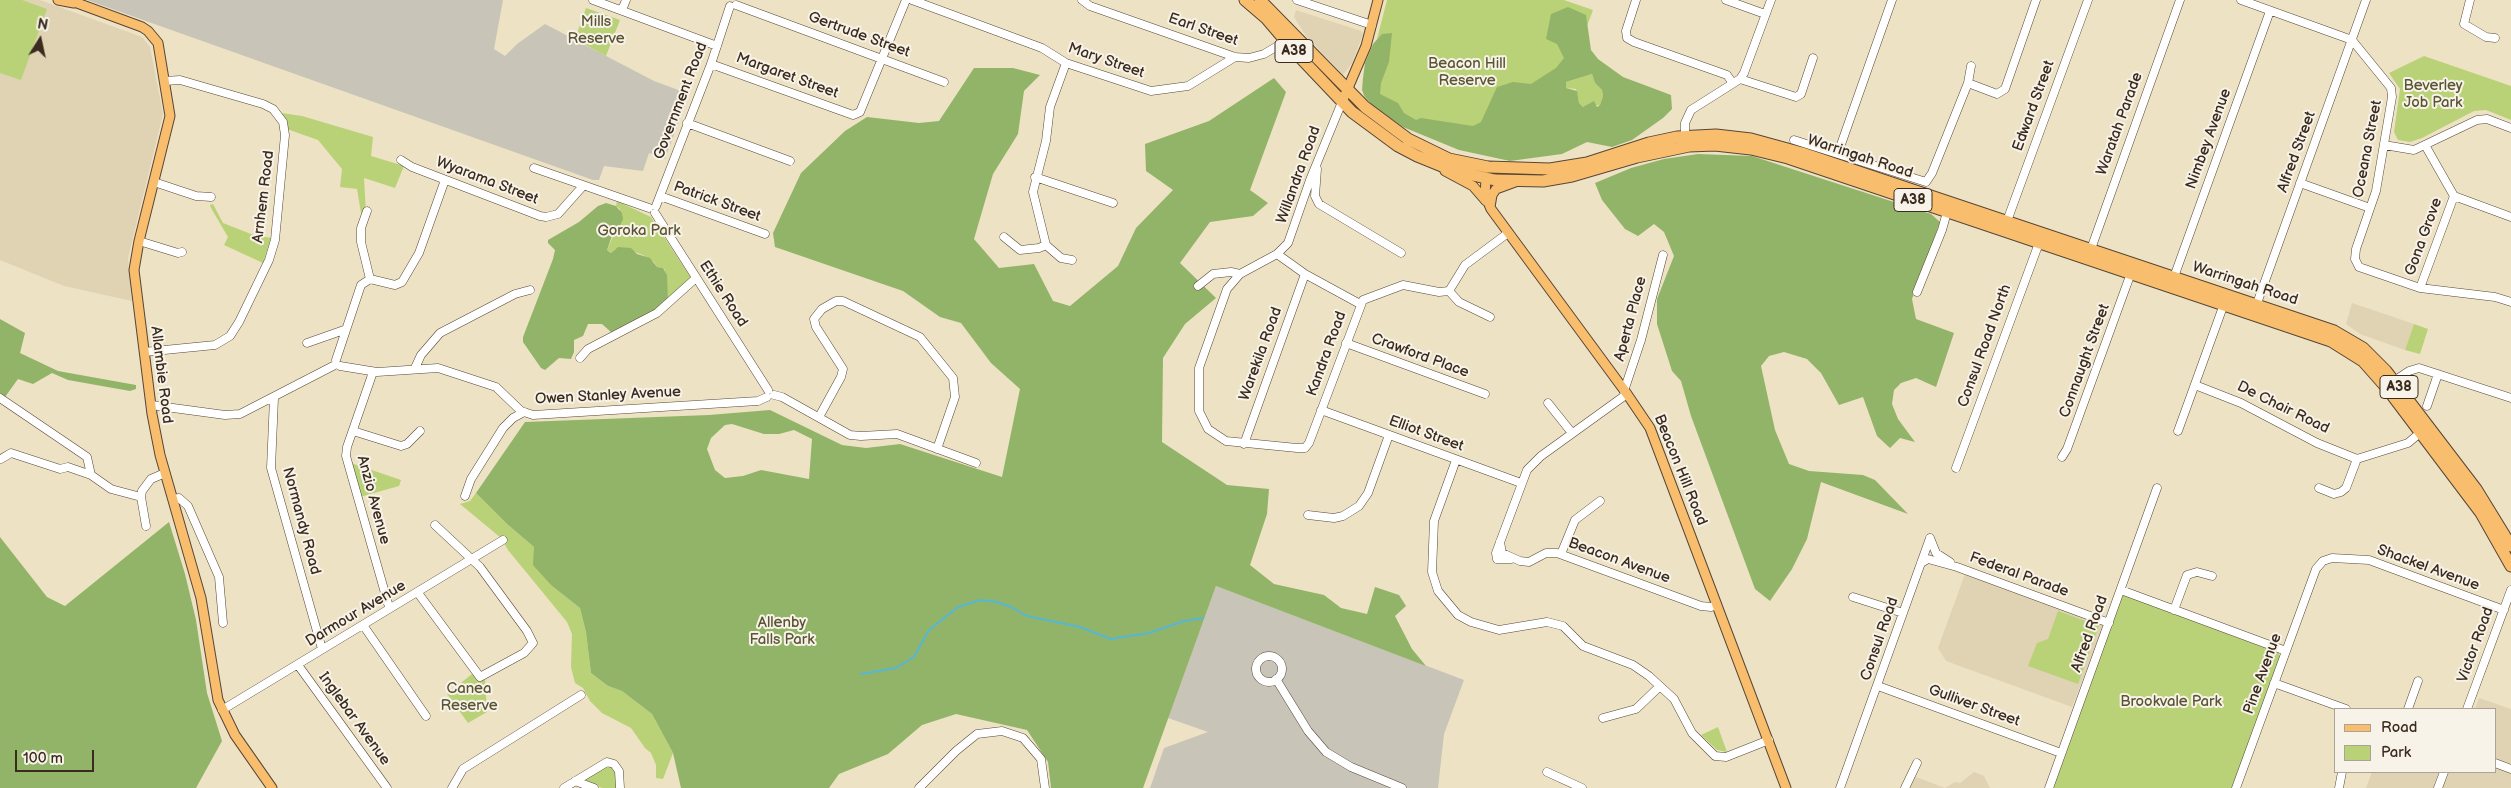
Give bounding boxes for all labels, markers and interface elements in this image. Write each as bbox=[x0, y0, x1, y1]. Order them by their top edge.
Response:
street label: Gertrude Street bbox=[806, 8, 912, 62]
street label: Earl Street bbox=[1166, 10, 1240, 50]
park label: Mills Reserve bbox=[567, 13, 625, 48]
north arrow bbox=[15, 15, 65, 65]
text: N bbox=[36, 15, 49, 34]
street label: Government Road bbox=[650, 40, 712, 162]
street label: Mary Street bbox=[1065, 40, 1147, 82]
road number: A38 bbox=[1275, 40, 1313, 62]
street label: Margaret Street bbox=[733, 49, 841, 103]
park label: Beacon Hill Reserve bbox=[1428, 55, 1506, 90]
street label: Edward Street bbox=[2009, 58, 2059, 154]
street label: Waratah Parade bbox=[2093, 70, 2147, 178]
park label: Beverley Job Park bbox=[2403, 77, 2463, 112]
street label: Nimbey Avenue bbox=[2182, 86, 2236, 192]
street label: Oceana Street bbox=[2350, 99, 2386, 199]
street label: Alfred Street bbox=[2274, 109, 2320, 195]
street label: Willandra Road bbox=[1273, 124, 1325, 226]
street label: Warringah Road bbox=[1805, 131, 1915, 183]
street label: Arnhem Road bbox=[249, 150, 279, 244]
street label: Wyarama Street bbox=[433, 153, 541, 209]
street label: Patrick Street bbox=[671, 178, 763, 226]
road number: A38 bbox=[1894, 188, 1932, 212]
street label: Gona Grove bbox=[2402, 196, 2446, 278]
park label: Goroka Park bbox=[597, 222, 681, 240]
street label: Ethie Road bbox=[695, 257, 751, 331]
street label: Warringah Road bbox=[2190, 258, 2300, 310]
street label: Aperta Place bbox=[1611, 275, 1651, 363]
street label: Consul Road North bbox=[1954, 282, 2016, 410]
street label: Connaught Street bbox=[2056, 302, 2114, 420]
street label: Warekila Road bbox=[1236, 305, 1286, 403]
street label: Kandra Road bbox=[1303, 309, 1351, 399]
street label: Allambie Road bbox=[146, 325, 176, 425]
street label: Crawford Place bbox=[1369, 330, 1471, 382]
road number: A38 bbox=[2380, 376, 2418, 398]
street label: De Chair Road bbox=[2234, 378, 2332, 438]
street label: Owen Stanley Avenue bbox=[535, 383, 681, 409]
street label: Elliot Street bbox=[1386, 412, 1466, 456]
street label: Beacon Hill Road bbox=[1650, 412, 1710, 528]
street label: Anzio Avenue bbox=[353, 454, 393, 546]
street label: Normandy Road bbox=[278, 465, 324, 577]
street label: Beacon Avenue bbox=[1566, 534, 1672, 588]
street label: Shackel Avenue bbox=[2374, 541, 2482, 595]
street label: Federal Parade bbox=[1967, 549, 2071, 601]
street label: Darmour Avenue bbox=[303, 577, 409, 651]
street label: Alfred Road bbox=[2068, 593, 2112, 675]
street label: Consul Road bbox=[1857, 595, 1903, 683]
street label: Victor Road bbox=[2454, 605, 2498, 685]
park label: Allenby Falls Park bbox=[749, 614, 815, 649]
street label: Pine Avenue bbox=[2240, 631, 2286, 717]
street label: Inglebar Avenue bbox=[314, 669, 394, 769]
park label: Canea Reserve bbox=[440, 680, 498, 715]
street label: Gulliver Street bbox=[1926, 681, 2022, 731]
park label: Brookvale Park bbox=[2120, 693, 2222, 711]
legend bbox=[2334, 708, 2496, 773]
text: Road bbox=[2381, 718, 2417, 737]
scale bar bbox=[18, 740, 96, 772]
text: Park bbox=[2381, 743, 2411, 762]
text: 100 m bbox=[23, 749, 63, 768]

